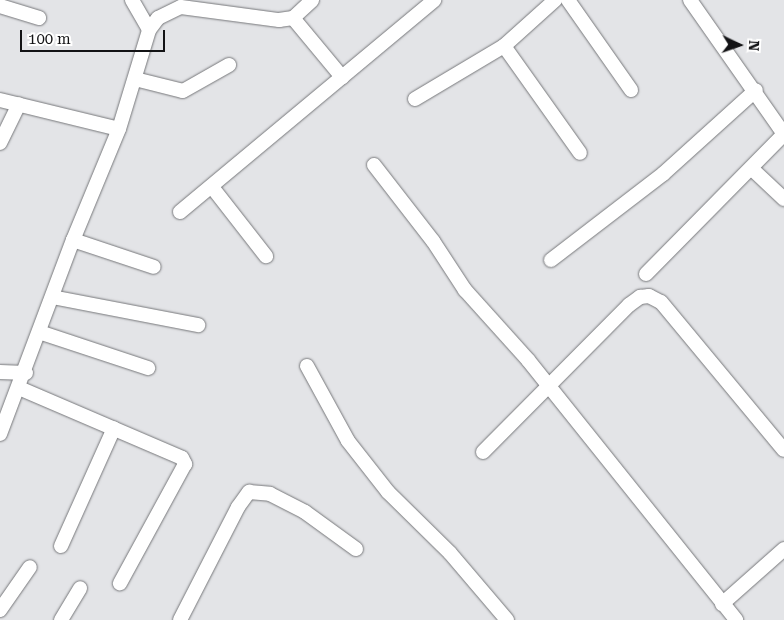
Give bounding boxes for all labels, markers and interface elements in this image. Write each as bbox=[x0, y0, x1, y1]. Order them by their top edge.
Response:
scale bar bbox=[22, 20, 168, 52]
north arrow bbox=[714, 20, 764, 70]
text: 100 m bbox=[28, 30, 71, 48]
text: N bbox=[746, 40, 762, 52]

